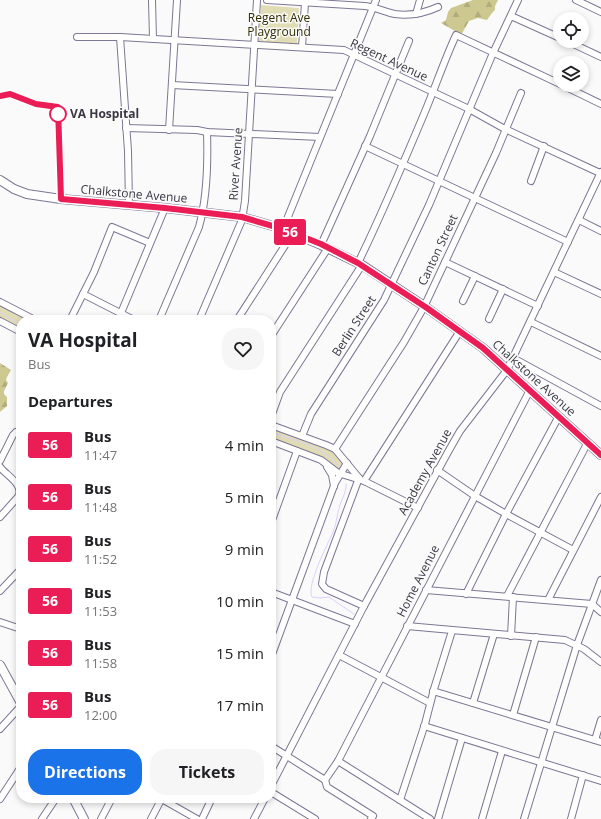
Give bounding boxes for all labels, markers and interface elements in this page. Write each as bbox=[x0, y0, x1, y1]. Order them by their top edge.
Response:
park label: Regent Ave Playground bbox=[247, 9, 311, 40]
map controls bbox=[553, 12, 589, 92]
button: locate bbox=[553, 12, 589, 48]
street label: Regent Avenue bbox=[348, 34, 431, 85]
button: layers bbox=[553, 56, 589, 92]
marker: VA Hospital bbox=[49, 105, 67, 123]
place label: VA Hospital bbox=[70, 105, 139, 122]
street label: River Avenue bbox=[224, 127, 247, 201]
street label: Chalkstone Avenue bbox=[80, 180, 188, 207]
street label: Canton Street bbox=[414, 211, 462, 288]
line badge: 56 bbox=[272, 219, 308, 245]
text: 56 bbox=[282, 222, 298, 241]
street label: Berlin Street bbox=[328, 292, 380, 359]
text: VA Hospital bbox=[28, 327, 137, 353]
button: heart bbox=[222, 328, 264, 370]
street label: Chalkstone Avenue bbox=[489, 335, 580, 420]
text: Bus bbox=[28, 355, 51, 373]
text: Departures bbox=[28, 391, 113, 411]
street label: Academy Avenue bbox=[394, 425, 455, 518]
text: Bus bbox=[84, 426, 111, 446]
text: 56 bbox=[42, 435, 58, 454]
text: 4 min bbox=[225, 435, 264, 455]
text: 11:47 bbox=[84, 446, 117, 464]
text: Bus bbox=[84, 478, 111, 498]
text: 56 bbox=[42, 487, 58, 506]
text: 5 min bbox=[225, 487, 264, 507]
text: 11:48 bbox=[84, 498, 117, 516]
text: Bus bbox=[84, 530, 111, 550]
text: 56 bbox=[42, 539, 58, 558]
text: 9 min bbox=[225, 539, 264, 559]
street label: Home Avenue bbox=[392, 542, 443, 620]
text: 11:52 bbox=[84, 550, 117, 568]
text: Bus bbox=[84, 582, 111, 602]
text: 56 bbox=[42, 591, 58, 610]
text: 10 min bbox=[216, 591, 264, 611]
text: 11:53 bbox=[84, 602, 117, 620]
text: Bus bbox=[84, 634, 111, 654]
text: 56 bbox=[42, 643, 58, 662]
text: 15 min bbox=[216, 643, 264, 663]
text: 11:58 bbox=[84, 654, 117, 672]
text: Bus bbox=[84, 686, 111, 706]
text: 56 bbox=[42, 695, 58, 714]
text: 17 min bbox=[216, 695, 264, 715]
text: 12:00 bbox=[84, 706, 117, 724]
button: Directions bbox=[28, 749, 142, 795]
button: Tickets bbox=[150, 749, 264, 795]

